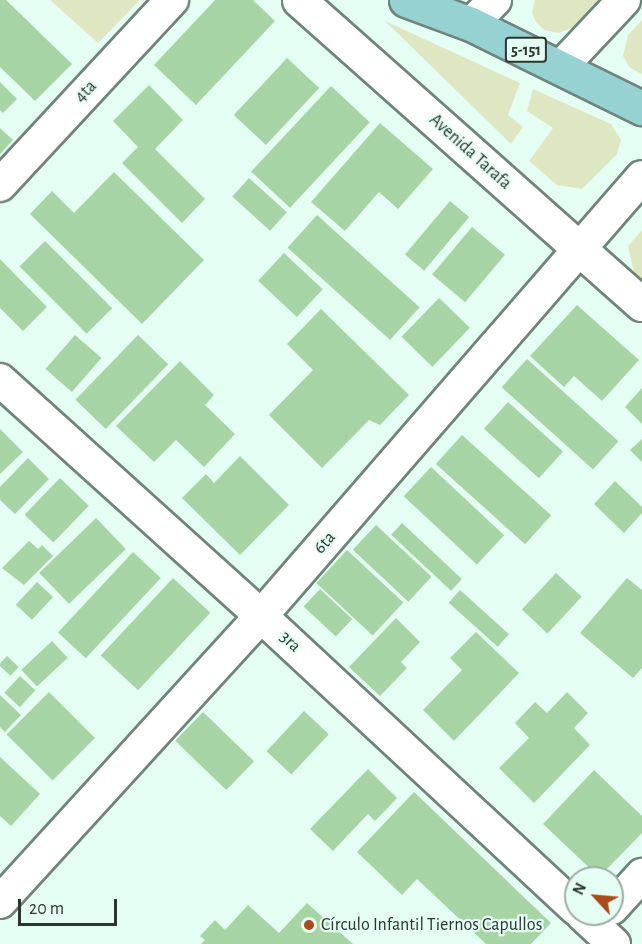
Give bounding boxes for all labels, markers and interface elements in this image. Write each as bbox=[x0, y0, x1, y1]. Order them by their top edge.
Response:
road number: 5-151 bbox=[504, 37, 548, 63]
street label: 4ta bbox=[70, 76, 102, 108]
street label: Avenida Tarafa bbox=[424, 109, 516, 195]
street label: 6ta bbox=[309, 527, 341, 559]
street label: 3ra bbox=[275, 627, 305, 657]
north arrow bbox=[564, 866, 624, 926]
text: N bbox=[570, 880, 589, 897]
scale bar bbox=[21, 887, 120, 925]
text: 20 m bbox=[29, 900, 64, 918]
place label: Círculo Infantil Tiernos Capullos bbox=[321, 914, 542, 936]
marker: Círculo Infantil Tiernos Capullos bbox=[302, 918, 316, 932]

